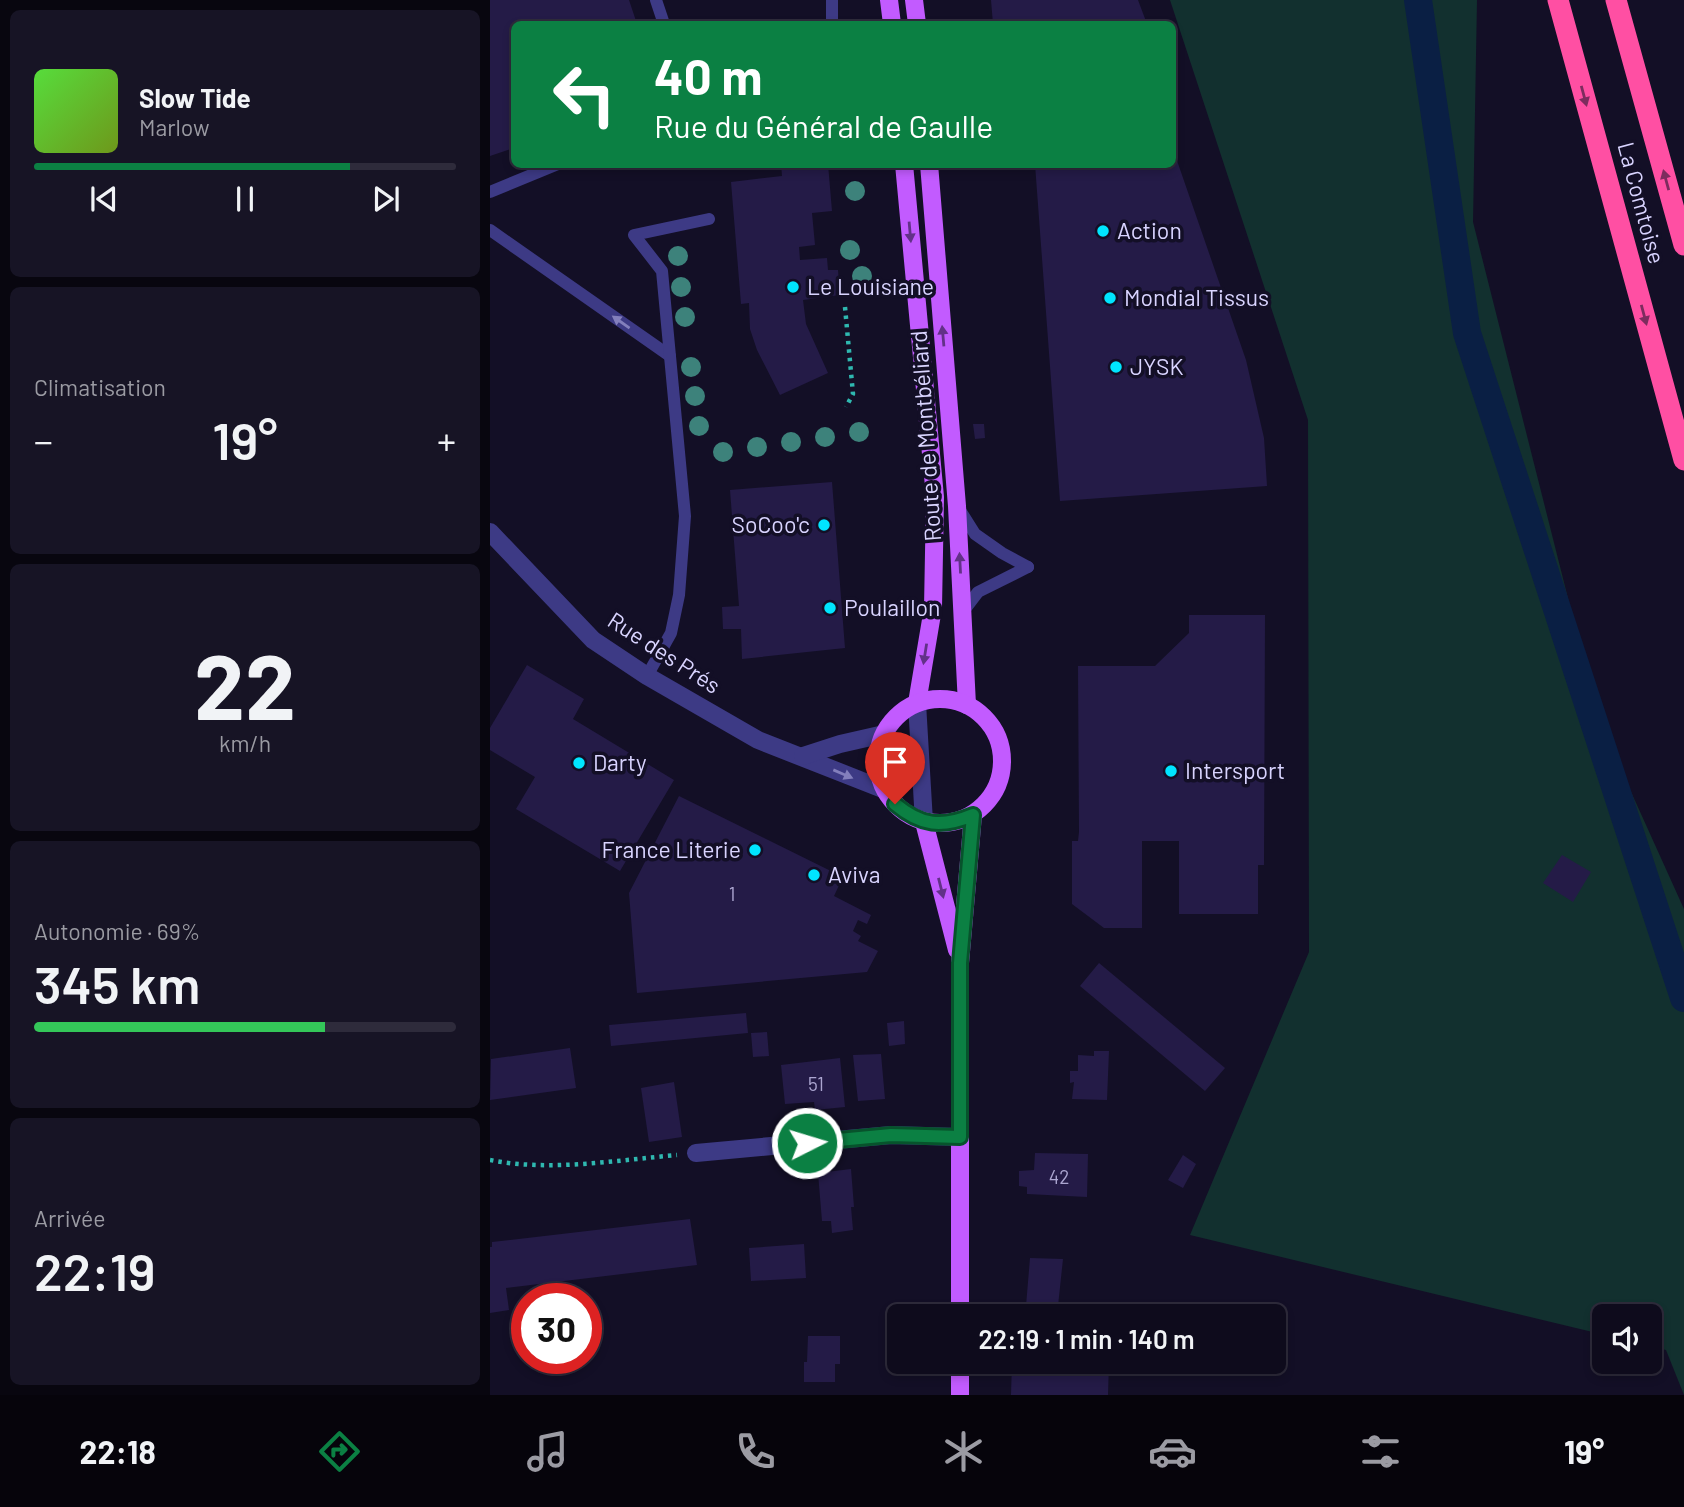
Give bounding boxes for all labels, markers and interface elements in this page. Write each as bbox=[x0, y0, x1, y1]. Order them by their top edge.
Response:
text: 40 m bbox=[654, 46, 762, 105]
icon: left bbox=[539, 49, 630, 140]
text: Slow Tide bbox=[139, 82, 251, 113]
one-way arrow bbox=[1579, 85, 1590, 107]
text: Rue du Général de Gaulle bbox=[654, 106, 993, 144]
text: Marlow bbox=[139, 113, 210, 141]
street label: La Comtoise bbox=[1612, 139, 1672, 267]
one-way arrow bbox=[1660, 169, 1671, 191]
icon: previous bbox=[85, 180, 123, 218]
icon: pause bbox=[226, 180, 264, 218]
icon: next bbox=[367, 180, 405, 218]
place label: Action bbox=[1117, 216, 1182, 244]
one-way arrow bbox=[905, 222, 916, 244]
marker: Action bbox=[1095, 223, 1111, 239]
place label: Le Louisiane bbox=[807, 272, 934, 300]
marker: Le Louisiane bbox=[785, 279, 801, 295]
place label: Mondial Tissus bbox=[1124, 283, 1269, 311]
marker: Mondial Tissus bbox=[1102, 290, 1118, 306]
one-way arrow bbox=[1640, 305, 1650, 326]
one-way arrow bbox=[612, 315, 630, 329]
one-way arrow bbox=[937, 325, 948, 347]
street label: Route de Montbéliard bbox=[904, 330, 946, 542]
place label: JYSK bbox=[1130, 352, 1184, 380]
marker: JYSK bbox=[1108, 359, 1124, 375]
text: Climatisation bbox=[34, 373, 166, 401]
text: 19° bbox=[212, 408, 278, 470]
text: − bbox=[34, 417, 53, 463]
text: + bbox=[437, 417, 456, 463]
place label: SoCoo'c bbox=[731, 510, 810, 538]
marker: SoCoo'c bbox=[816, 517, 832, 533]
one-way arrow bbox=[954, 552, 965, 574]
place label: Poulaillon bbox=[844, 593, 941, 621]
marker: Poulaillon bbox=[822, 600, 838, 616]
street label: Rue des Prés bbox=[603, 605, 726, 699]
text: 22 bbox=[194, 629, 296, 738]
one-way arrow bbox=[919, 643, 930, 665]
text: km/h bbox=[219, 729, 271, 757]
pin bbox=[865, 732, 925, 804]
icon: arrive bbox=[876, 743, 914, 781]
place label: Darty bbox=[593, 748, 647, 776]
marker: Darty bbox=[571, 755, 587, 771]
place label: Intersport bbox=[1185, 756, 1285, 784]
marker: Intersport bbox=[1163, 763, 1179, 779]
one-way arrow bbox=[833, 768, 854, 779]
place label: France Literie bbox=[601, 835, 741, 863]
marker: France Literie bbox=[747, 842, 763, 858]
place label: Aviva bbox=[828, 860, 881, 888]
marker: Aviva bbox=[806, 867, 822, 883]
one-way arrow bbox=[936, 877, 947, 899]
house number: 1 bbox=[729, 882, 735, 905]
text: Autonomie · 69% bbox=[34, 917, 200, 945]
text: 345 km bbox=[34, 952, 200, 1014]
house number: 51 bbox=[808, 1072, 824, 1095]
position arrow bbox=[770, 1106, 844, 1180]
house number: 42 bbox=[1049, 1165, 1069, 1188]
text: Arrivée bbox=[34, 1204, 106, 1232]
text: 22:19 bbox=[34, 1239, 156, 1301]
speed limit sign: 30 bbox=[511, 1283, 602, 1374]
map controls bbox=[1592, 1304, 1662, 1374]
button: sound bbox=[1592, 1304, 1662, 1374]
text: 22:19 · 1 min · 140 m bbox=[979, 1323, 1194, 1354]
icon: directions bbox=[315, 1427, 364, 1476]
icon: music bbox=[523, 1427, 572, 1476]
icon: phone bbox=[731, 1427, 780, 1476]
icon: climate bbox=[939, 1427, 988, 1476]
icon: car bbox=[1148, 1427, 1197, 1476]
icon: filters bbox=[1356, 1427, 1405, 1476]
text: 22:18 bbox=[80, 1432, 156, 1470]
text: 19° bbox=[1564, 1432, 1604, 1470]

